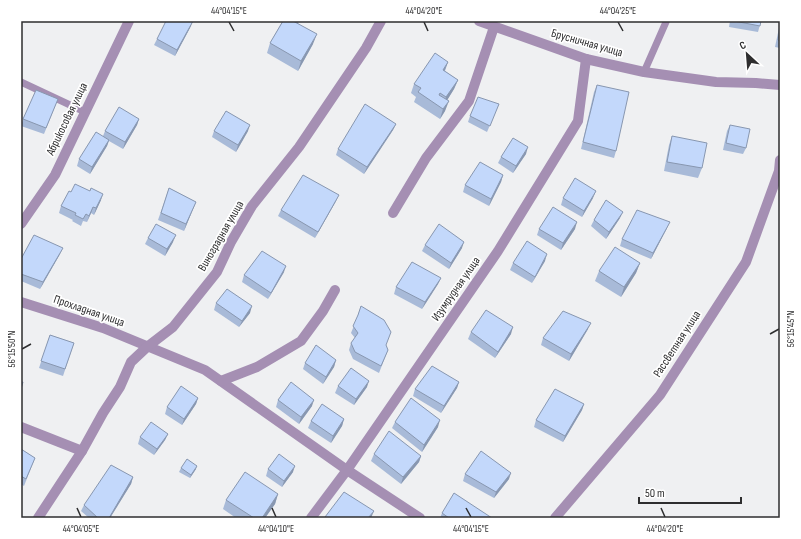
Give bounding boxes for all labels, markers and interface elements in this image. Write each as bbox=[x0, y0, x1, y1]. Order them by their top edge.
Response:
text: 44°04'15"E bbox=[211, 5, 247, 17]
text: 44°04'20"E bbox=[406, 5, 442, 17]
text: 44°04'25"E bbox=[600, 5, 636, 17]
street label: Брусничная улица bbox=[549, 26, 625, 60]
north arrow bbox=[727, 34, 767, 74]
text: С bbox=[737, 38, 749, 53]
street label: Абрикосовая улица bbox=[43, 80, 91, 159]
street label: Виноградная улица bbox=[195, 198, 247, 274]
street label: Изумрудная улица bbox=[428, 254, 484, 324]
street label: Прохладная улица bbox=[51, 292, 127, 330]
street label: Рассветная улица bbox=[650, 308, 704, 380]
text: 56°15'45"N bbox=[785, 311, 797, 347]
text: 56°15'50"N bbox=[6, 331, 18, 367]
scale bar bbox=[639, 479, 741, 505]
text: 50 m bbox=[645, 486, 665, 501]
text: 44°04'05"E bbox=[63, 523, 99, 535]
text: 44°04'10"E bbox=[258, 523, 294, 535]
text: 44°04'15"E bbox=[453, 523, 489, 535]
text: 44°04'20"E bbox=[647, 523, 683, 535]

